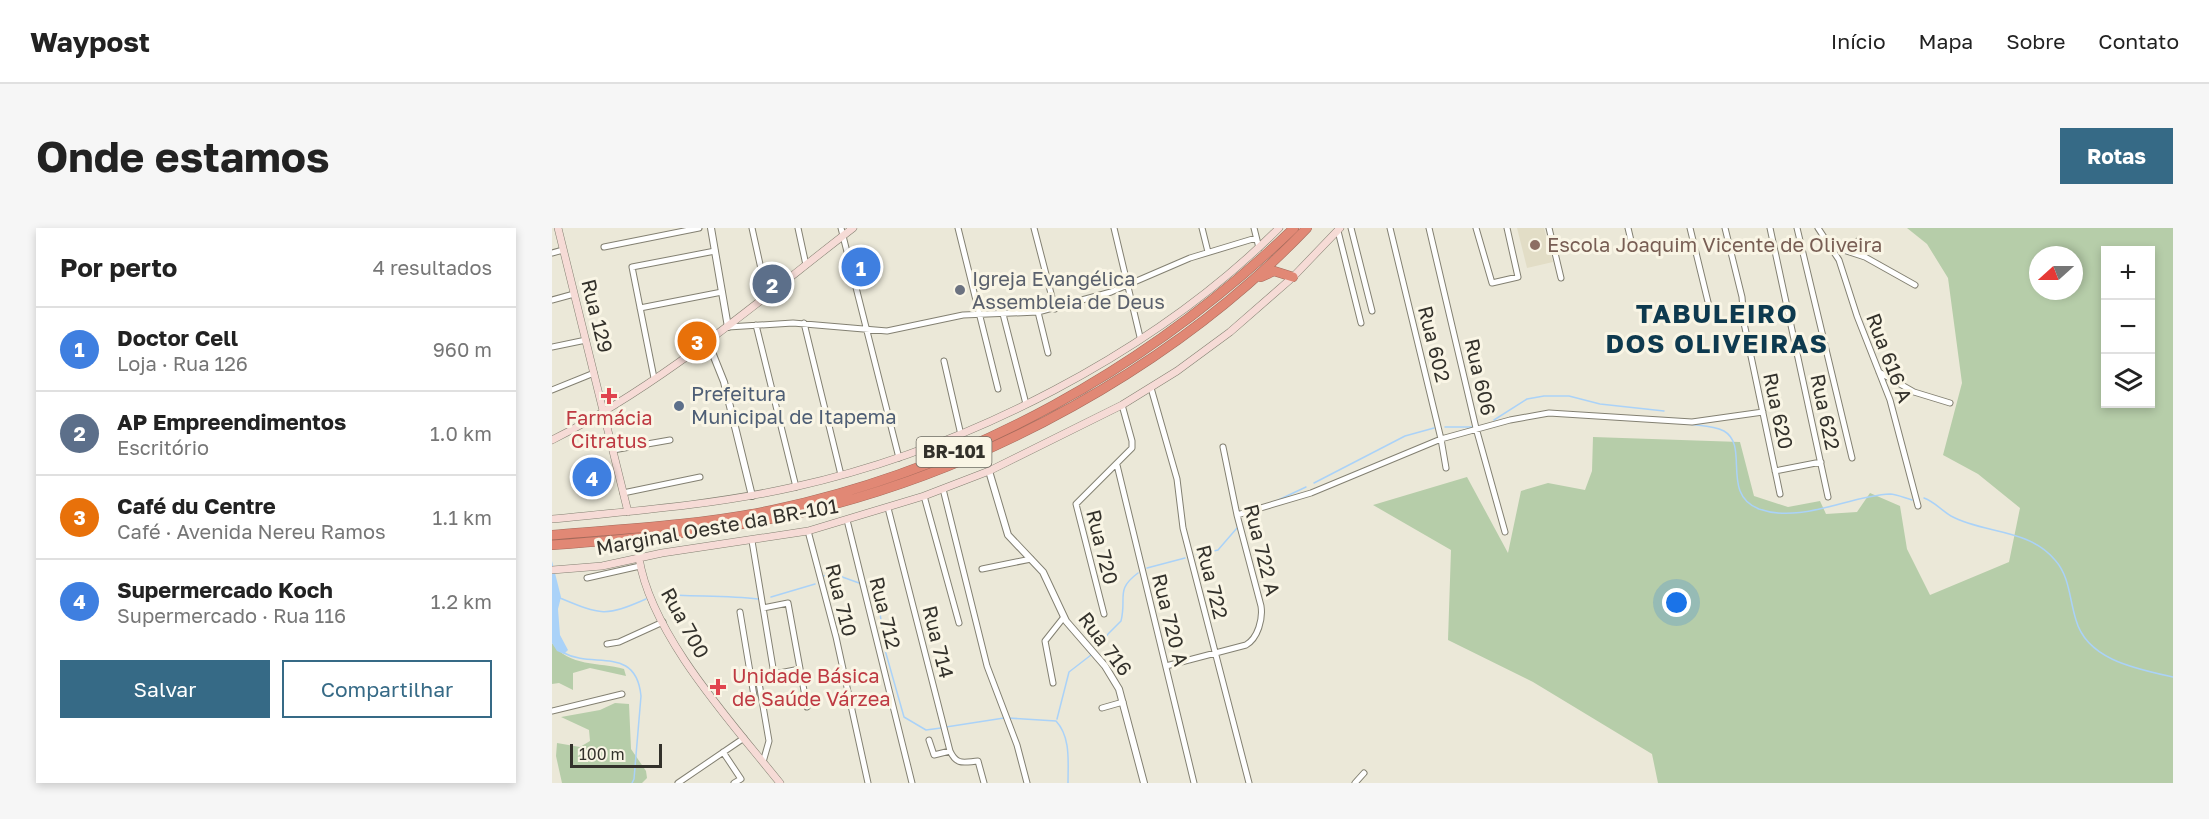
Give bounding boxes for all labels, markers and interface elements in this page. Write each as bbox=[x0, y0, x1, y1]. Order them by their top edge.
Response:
text: Waypost bbox=[30, 25, 150, 58]
text: Início bbox=[1831, 28, 1886, 54]
text: Mapa bbox=[1919, 28, 1973, 54]
text: Sobre bbox=[2006, 28, 2065, 54]
text: Contato bbox=[2098, 28, 2179, 54]
button: Rotas bbox=[2060, 128, 2173, 184]
text: Onde estamos bbox=[36, 131, 330, 181]
place label: Escola Joaquim Vicente de Oliveira bbox=[1547, 232, 1882, 256]
marker: Escola Joaquim Vicente de Oliveira bbox=[1528, 238, 1542, 252]
pin: 1 bbox=[842, 244, 880, 290]
north arrow bbox=[2029, 246, 2083, 300]
map controls bbox=[2101, 246, 2155, 408]
button: + bbox=[2101, 246, 2155, 300]
text: Por perto bbox=[60, 252, 177, 283]
text: 4 resultados bbox=[373, 255, 492, 279]
pin: 2 bbox=[752, 262, 792, 306]
place label: Igreja Evangélica Assembleia de Deus bbox=[972, 266, 1165, 313]
street label: Rua 129 bbox=[577, 276, 619, 355]
marker: Igreja Evangélica Assembleia de Deus bbox=[953, 283, 967, 297]
district label: TABULEIRO DOS OLIVEIRAS bbox=[1605, 298, 1829, 359]
button: − bbox=[2101, 300, 2155, 354]
street label: Rua 602 bbox=[1414, 303, 1456, 384]
street label: Rua 616 A bbox=[1862, 310, 1918, 406]
pin: 3 bbox=[678, 318, 716, 364]
text: Doctor Cell bbox=[117, 324, 238, 351]
street label: Rua 606 bbox=[1460, 336, 1501, 418]
text: 1 bbox=[74, 337, 85, 361]
text: 960 m bbox=[433, 337, 492, 361]
text: Loja · Rua 126 bbox=[117, 351, 248, 375]
button: layers bbox=[2101, 354, 2155, 408]
street label: Rua 620 bbox=[1759, 370, 1799, 451]
street label: Rua 622 bbox=[1806, 372, 1846, 452]
place label: Prefeitura Municipal de Itapema bbox=[691, 381, 897, 428]
marker: Farmácia Citratus bbox=[602, 389, 616, 403]
marker: Prefeitura Municipal de Itapema bbox=[672, 399, 686, 413]
place label: Farmácia Citratus bbox=[565, 405, 653, 452]
text: AP Empreendimentos bbox=[117, 408, 346, 435]
text: 2 bbox=[73, 421, 86, 445]
text: 1.0 km bbox=[430, 421, 492, 445]
text: Escritório bbox=[117, 435, 209, 459]
road number: BR-101 bbox=[916, 437, 992, 467]
pin: 4 bbox=[572, 454, 612, 500]
text: Café du Centre bbox=[117, 492, 276, 519]
street label: Marginal Oeste da BR-101 bbox=[594, 493, 840, 559]
street label: Rua 722 A bbox=[1240, 501, 1286, 598]
text: 3 bbox=[73, 505, 86, 529]
text: 1.1 km bbox=[433, 505, 492, 529]
street label: Rua 720 bbox=[1082, 507, 1124, 587]
text: Café · Avenida Nereu Ramos bbox=[117, 519, 386, 543]
street label: Rua 722 bbox=[1192, 542, 1234, 621]
street label: Rua 710 bbox=[821, 561, 863, 639]
street label: Rua 720 A bbox=[1148, 571, 1194, 669]
street label: Rua 712 bbox=[865, 574, 907, 651]
text: Supermercado Koch bbox=[117, 576, 333, 603]
street label: Rua 700 bbox=[657, 583, 715, 662]
your location bbox=[1662, 588, 1691, 617]
text: 4 bbox=[73, 589, 86, 613]
text: 1.2 km bbox=[431, 589, 492, 613]
text: Supermercado · Rua 116 bbox=[117, 603, 346, 627]
street label: Rua 714 bbox=[918, 603, 960, 681]
street label: Rua 716 bbox=[1074, 607, 1138, 680]
button: Salvar bbox=[60, 660, 270, 718]
button: Compartilhar bbox=[282, 660, 492, 718]
place label: Unidade Básica de Saúde Várzea bbox=[732, 663, 891, 710]
marker: Unidade Básica de Saúde Várzea bbox=[709, 678, 727, 696]
scale bar bbox=[570, 741, 662, 768]
text: 100 m bbox=[579, 744, 625, 764]

